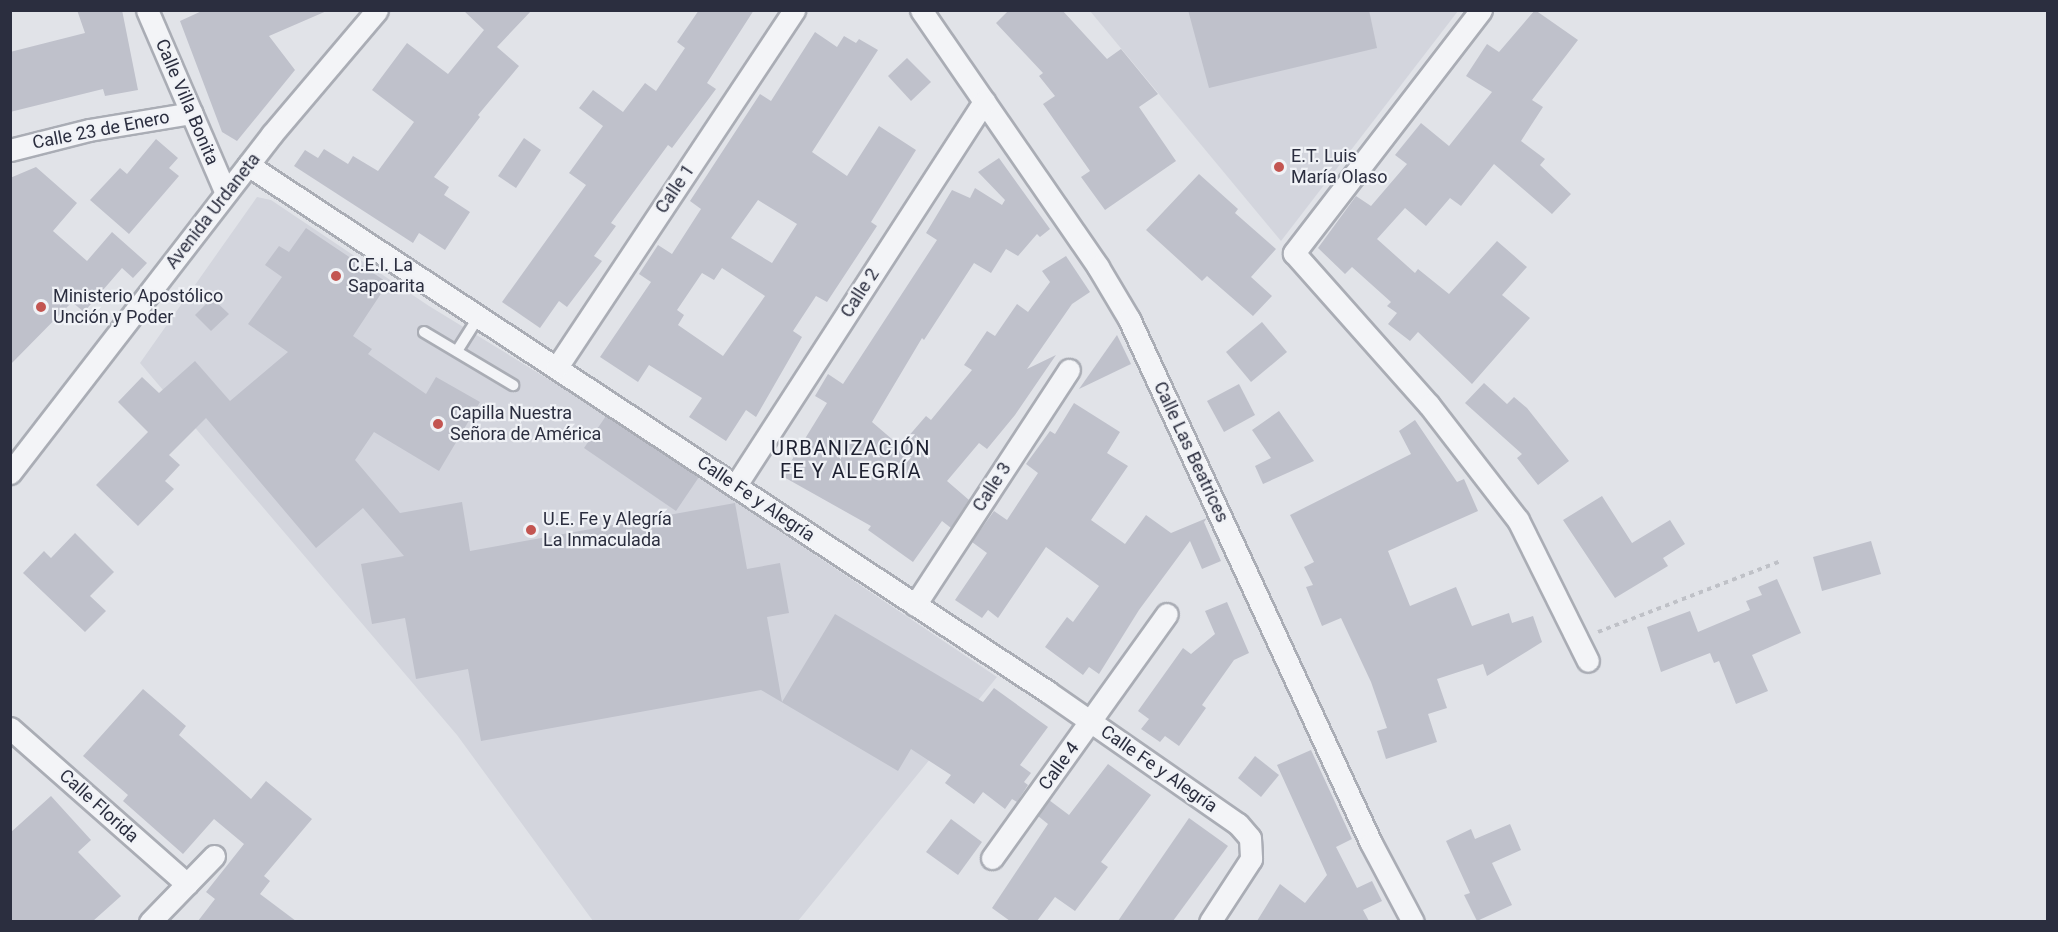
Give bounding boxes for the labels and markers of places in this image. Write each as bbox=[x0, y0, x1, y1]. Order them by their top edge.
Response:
place label: E.T. Luis María Olaso bbox=[1291, 146, 1387, 188]
marker: E.T. Luis María Olaso bbox=[1272, 160, 1286, 174]
place label: C.E.I. La Sapoarita bbox=[348, 255, 425, 298]
marker: C.E.I. La Sapoarita bbox=[329, 269, 343, 283]
place label: Ministerio Apostólico Unción y Poder bbox=[53, 286, 223, 328]
marker: Ministerio Apostólico Unción y Poder bbox=[34, 300, 48, 314]
place label: Capilla Nuestra Señora de América bbox=[450, 403, 601, 446]
marker: Capilla Nuestra Señora de América bbox=[431, 417, 445, 431]
place label: U.E. Fe y Alegría La Inmaculada bbox=[543, 509, 672, 552]
marker: U.E. Fe y Alegría La Inmaculada bbox=[524, 523, 538, 537]

